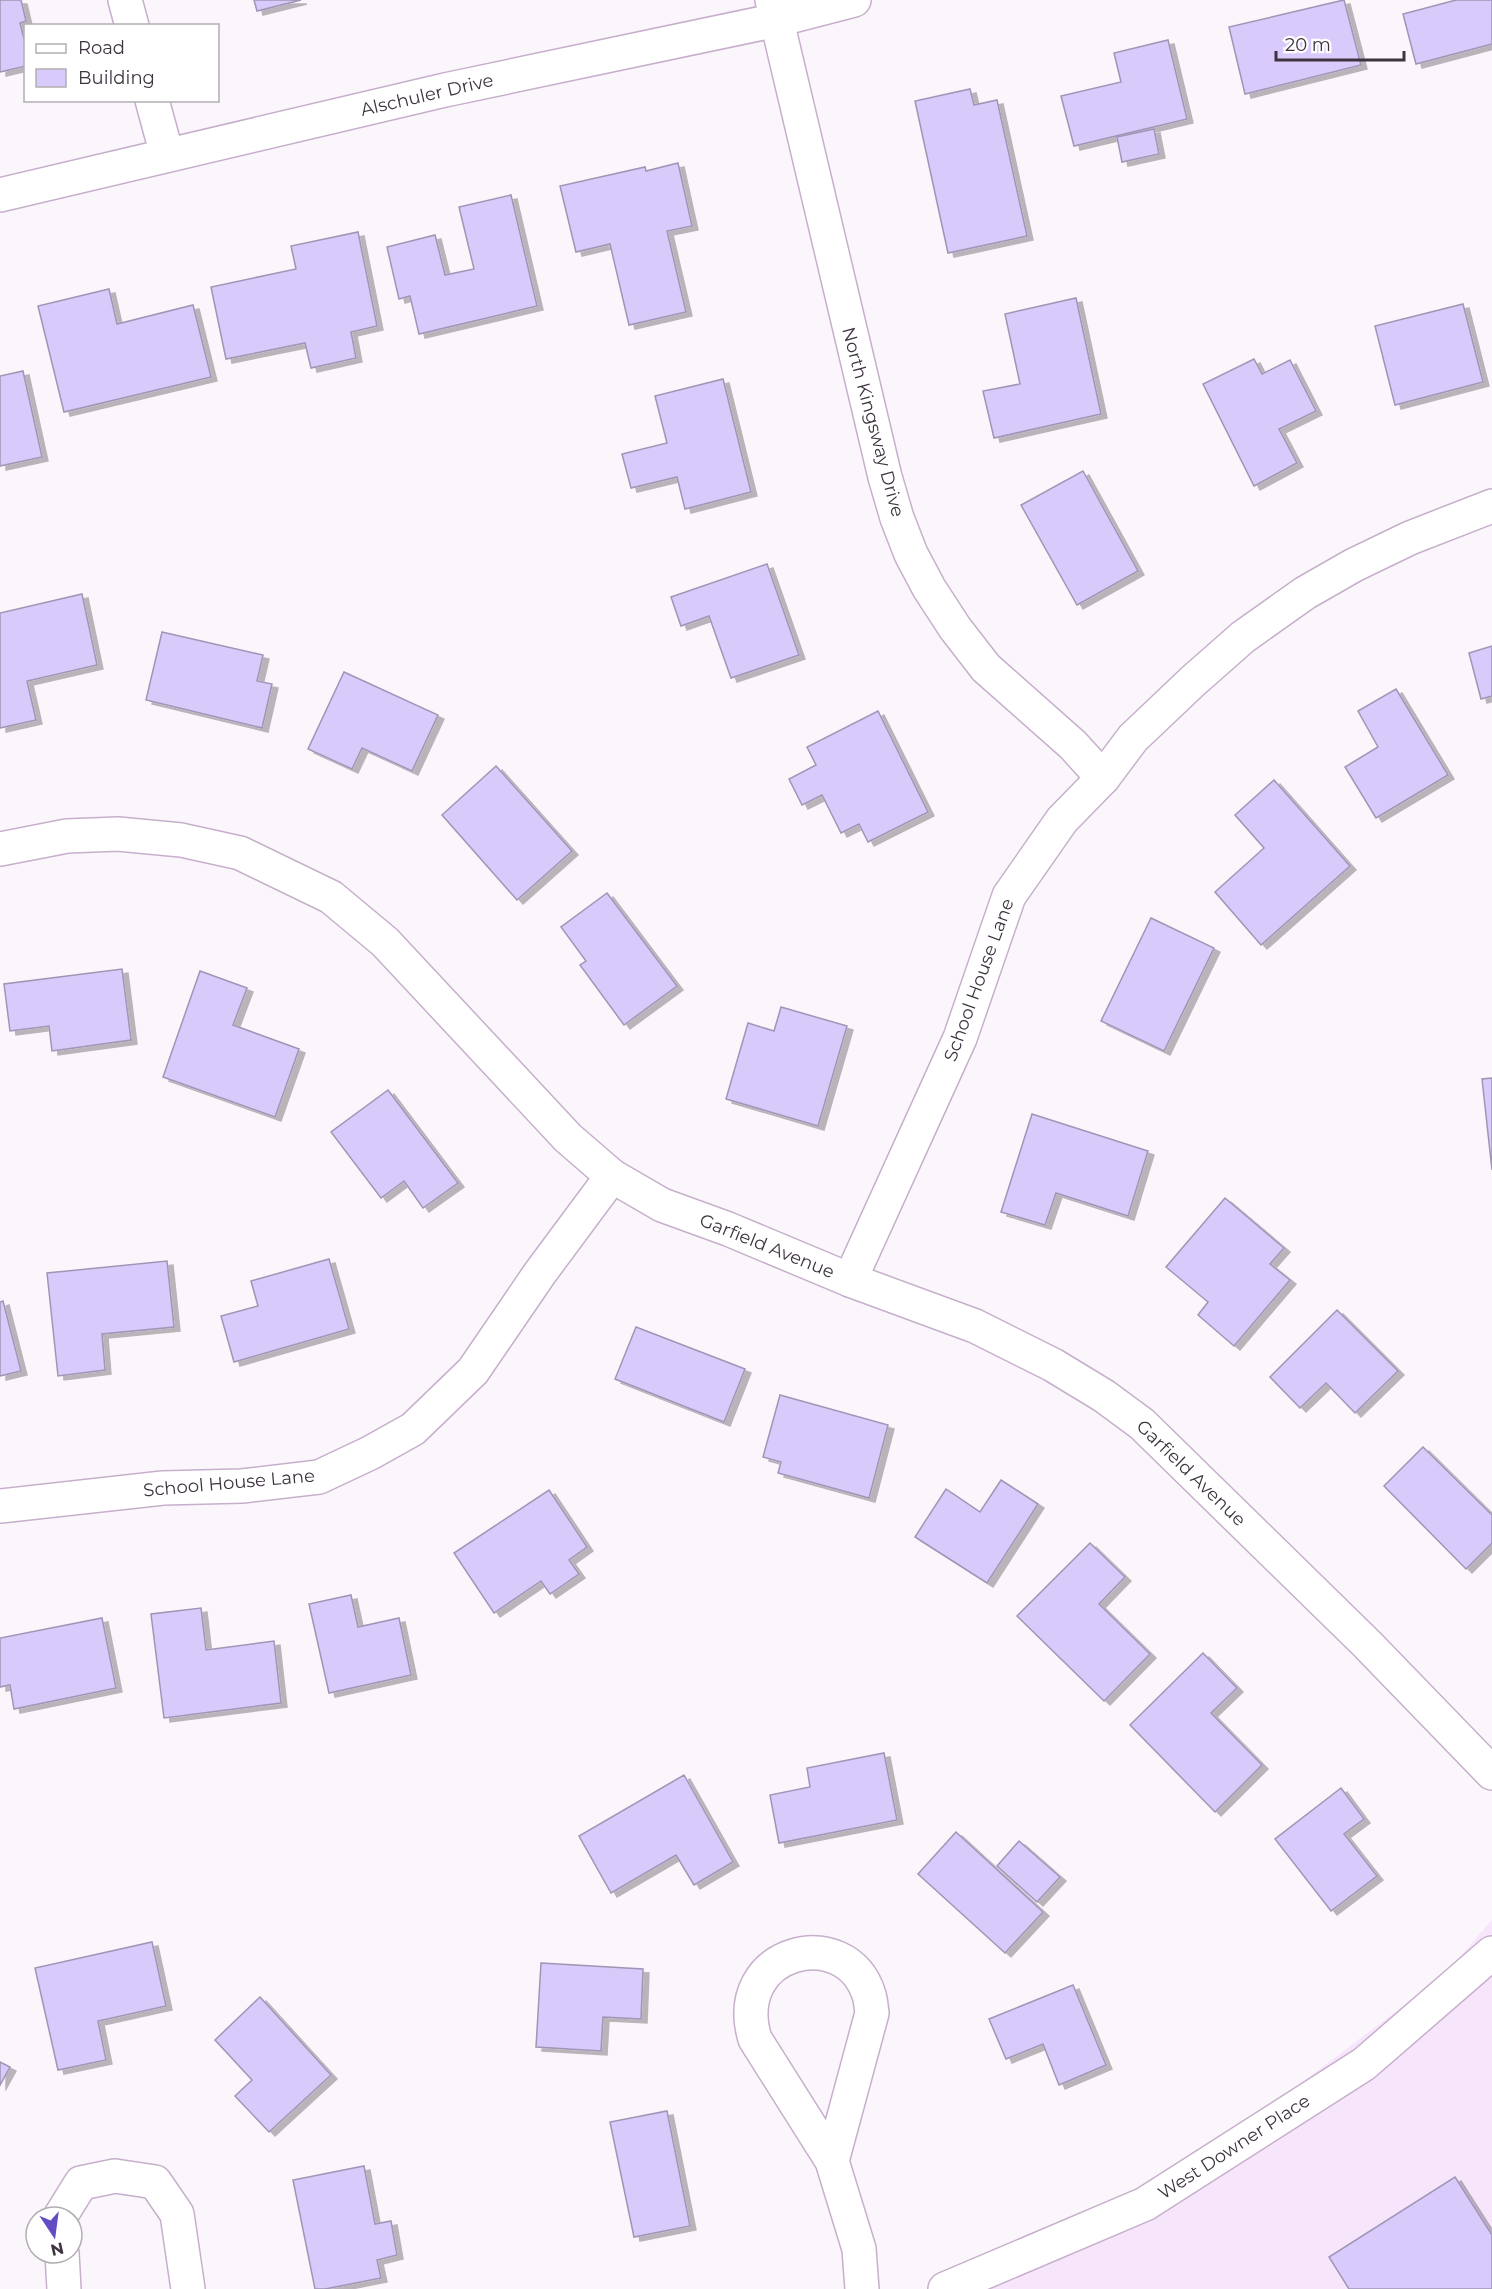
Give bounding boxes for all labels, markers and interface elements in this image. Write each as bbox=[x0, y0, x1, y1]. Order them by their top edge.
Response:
legend bbox=[24, 24, 219, 102]
scale bar bbox=[1276, 24, 1404, 62]
text: 20 m bbox=[1285, 34, 1331, 56]
text: Road bbox=[78, 37, 125, 59]
text: Building bbox=[78, 67, 155, 89]
street label: Alschuler Drive bbox=[358, 69, 496, 121]
street label: North Kingsway Drive bbox=[837, 325, 909, 519]
street label: School House Lane bbox=[939, 895, 1019, 1065]
street label: Garfield Avenue bbox=[696, 1209, 838, 1283]
street label: Garfield Avenue bbox=[1132, 1415, 1250, 1531]
street label: School House Lane bbox=[142, 1465, 316, 1501]
street label: West Downer Place bbox=[1154, 2090, 1314, 2204]
north arrow bbox=[24, 2205, 84, 2265]
text: N bbox=[49, 2238, 66, 2260]

